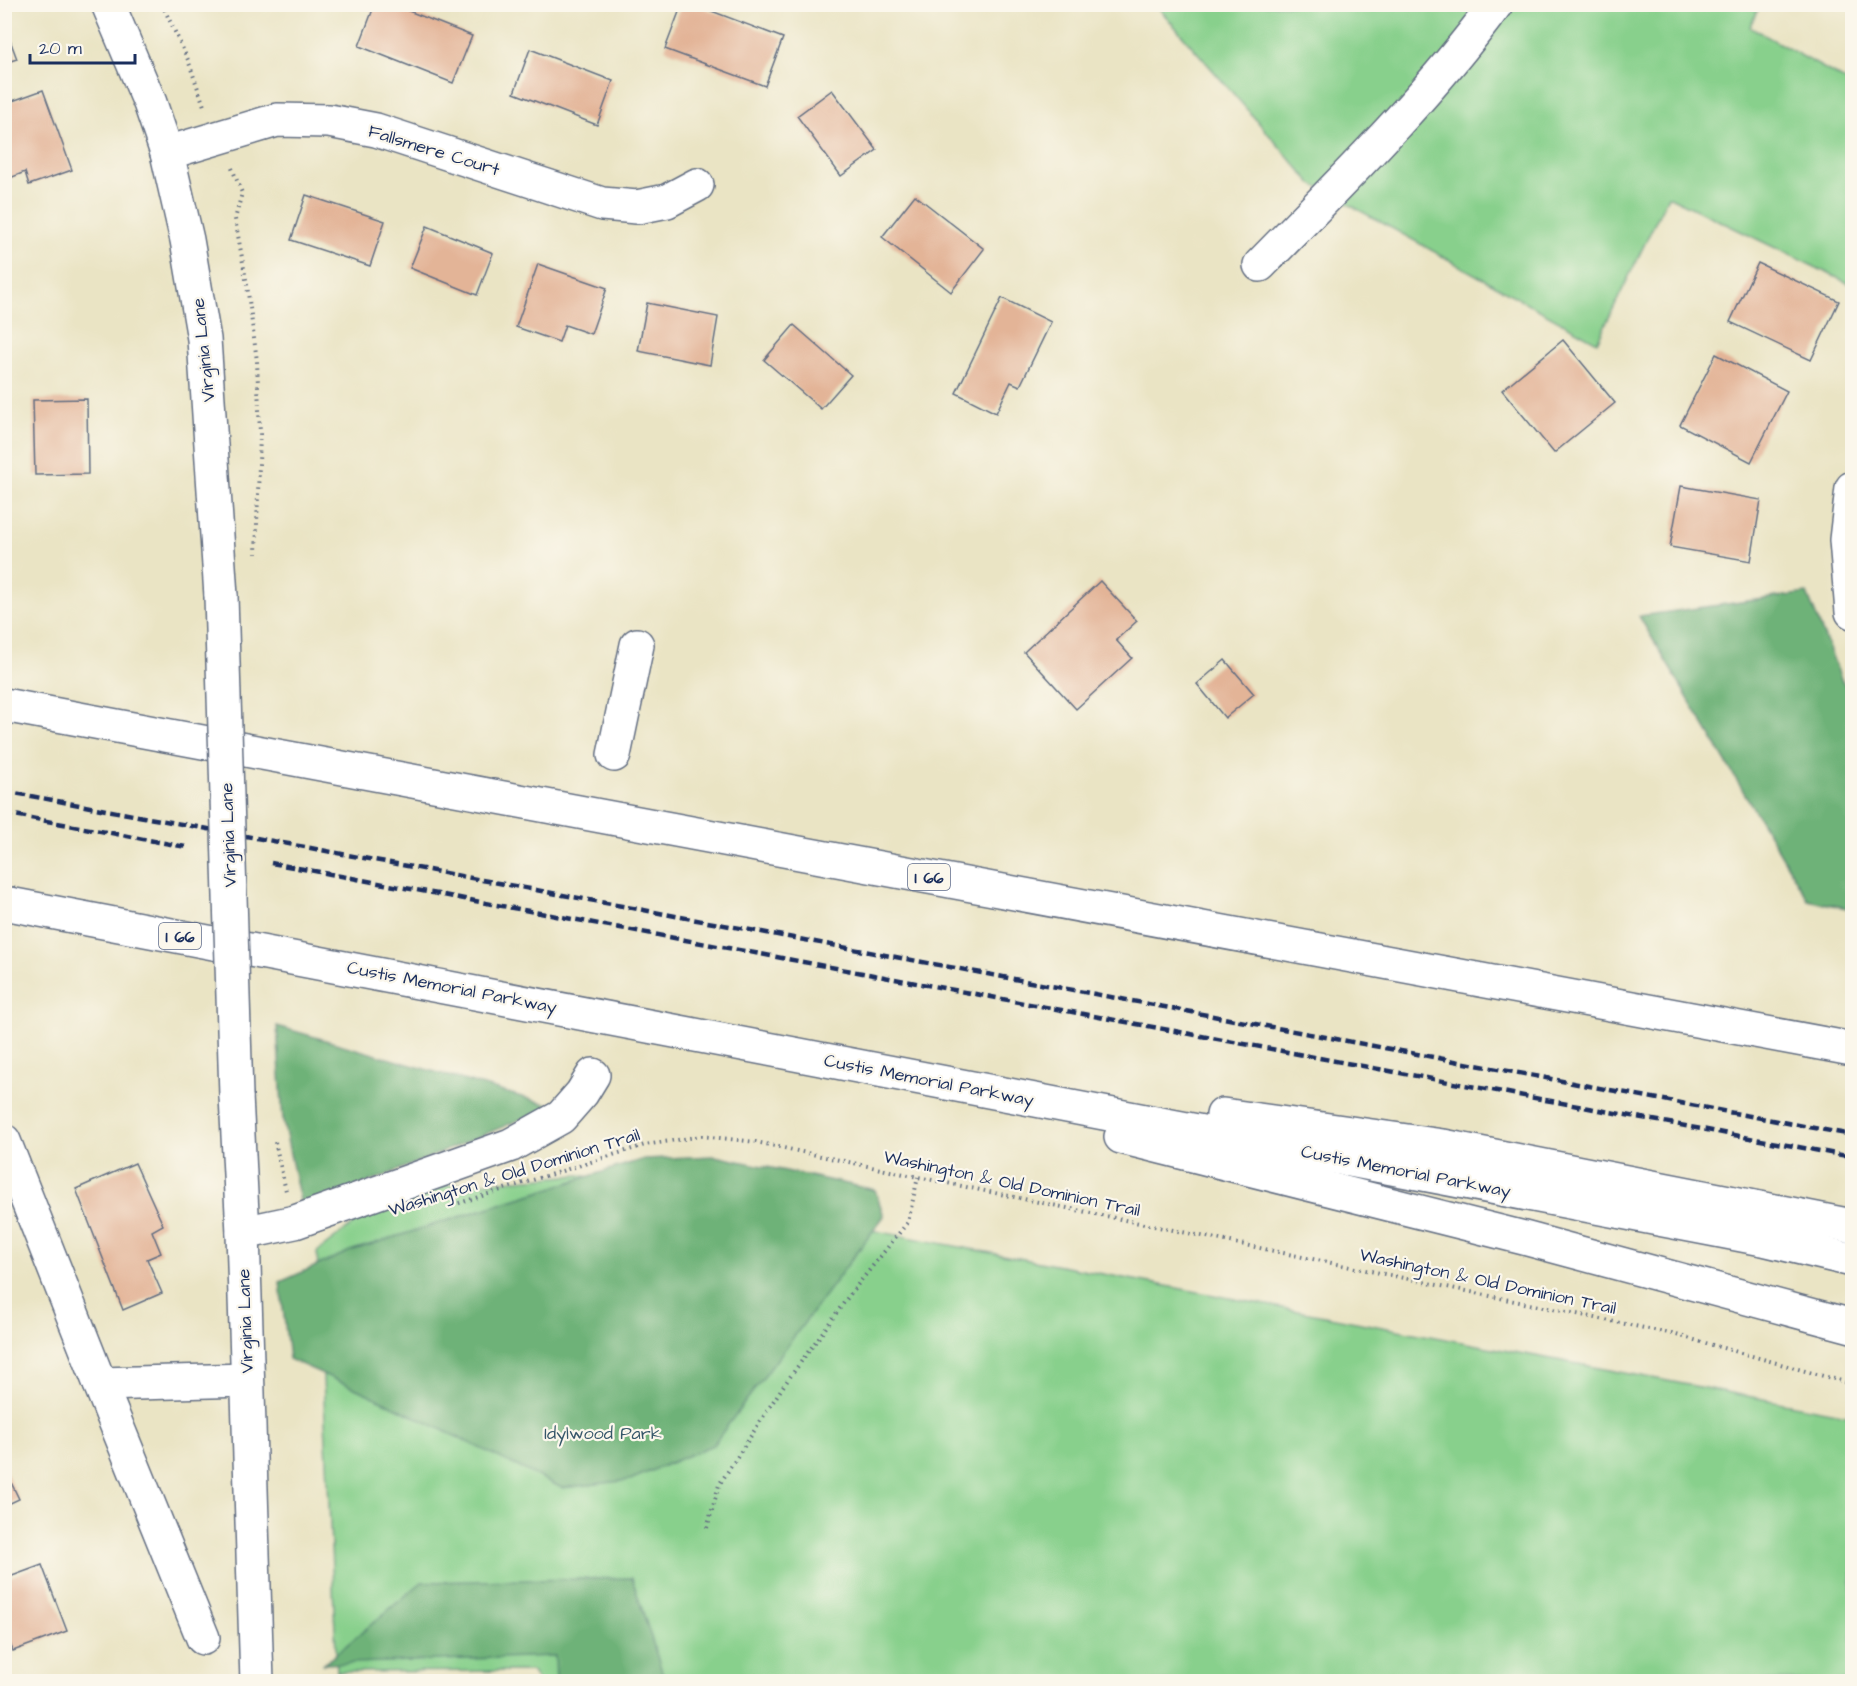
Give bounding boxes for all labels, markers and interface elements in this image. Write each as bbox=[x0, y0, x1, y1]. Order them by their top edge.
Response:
scale bar bbox=[30, 27, 135, 65]
text: 20 m bbox=[39, 36, 82, 61]
street label: Fallsmere Court bbox=[365, 119, 503, 183]
street label: Virginia Lane bbox=[186, 296, 222, 403]
street label: Virginia Lane bbox=[214, 782, 244, 888]
road number: I 66 bbox=[908, 864, 950, 890]
road number: I 66 bbox=[159, 923, 201, 949]
street label: Custis Memorial Parkway bbox=[345, 955, 559, 1021]
street label: Custis Memorial Parkway bbox=[822, 1048, 1036, 1114]
street label: Washington & Old Dominion Trail bbox=[385, 1122, 643, 1224]
street label: Custis Memorial Parkway bbox=[1299, 1139, 1513, 1205]
street label: Washington & Old Dominion Trail bbox=[881, 1144, 1143, 1224]
street label: Washington & Old Dominion Trail bbox=[1357, 1242, 1619, 1322]
street label: Virginia Lane bbox=[231, 1268, 261, 1374]
park label: Idylwood Park bbox=[544, 1421, 662, 1447]

